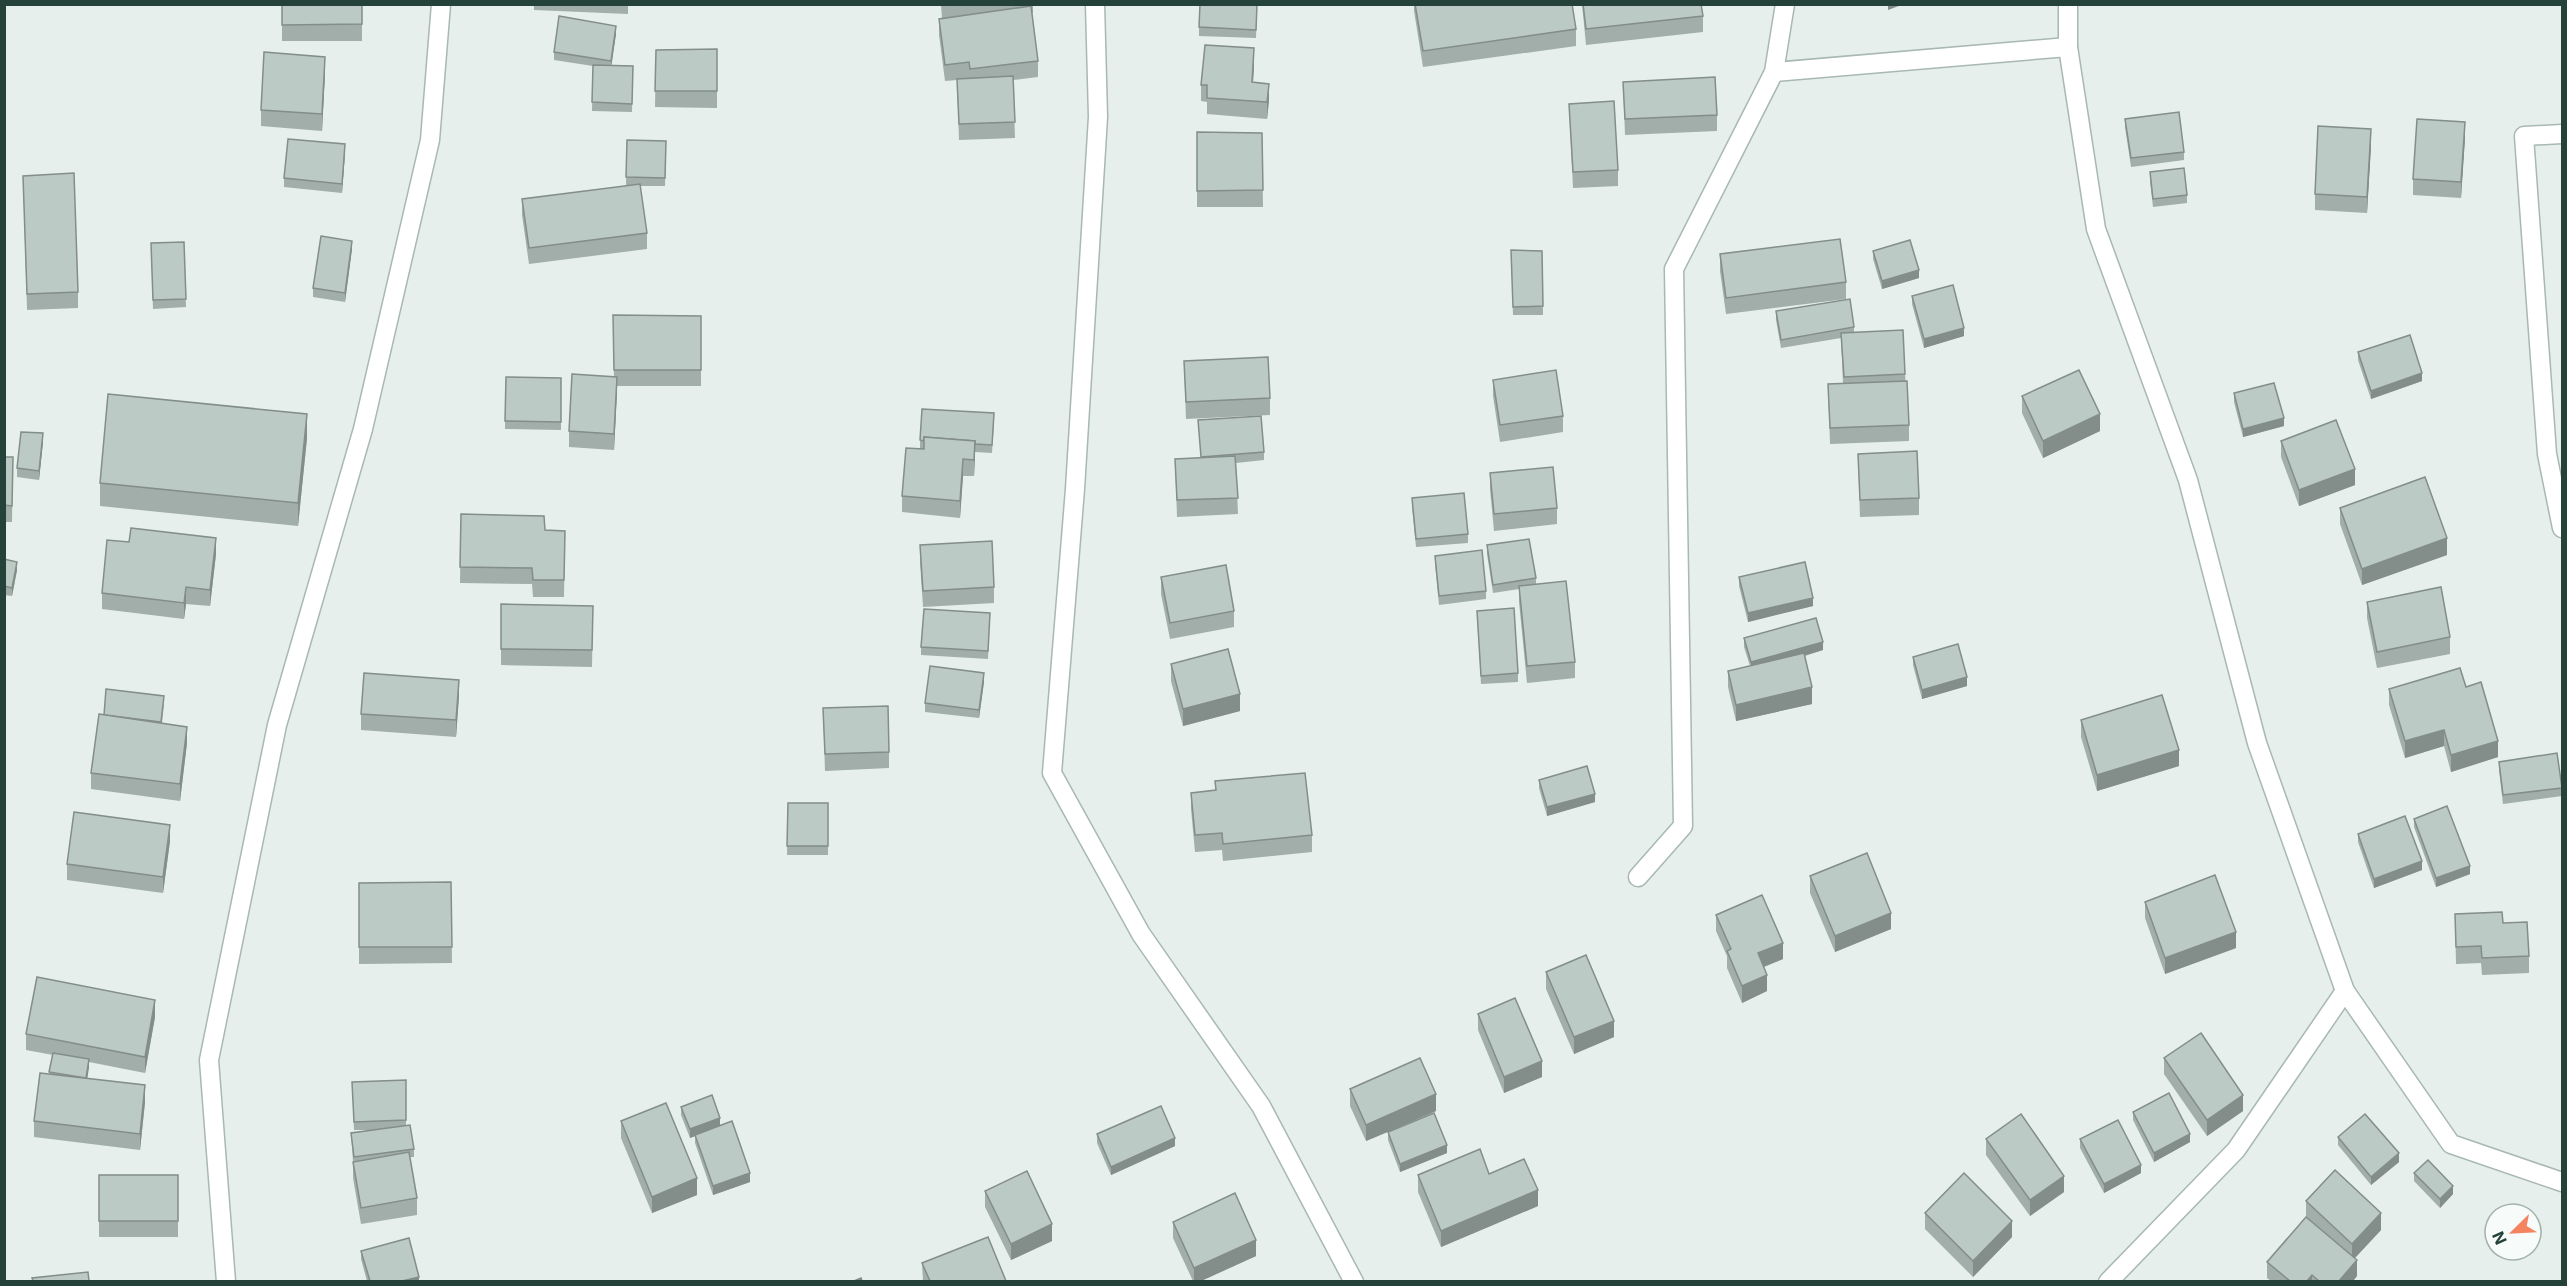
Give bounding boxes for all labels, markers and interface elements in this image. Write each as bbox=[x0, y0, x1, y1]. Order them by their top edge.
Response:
north arrow bbox=[2483, 1202, 2543, 1262]
text: N bbox=[2488, 1228, 2511, 1248]

